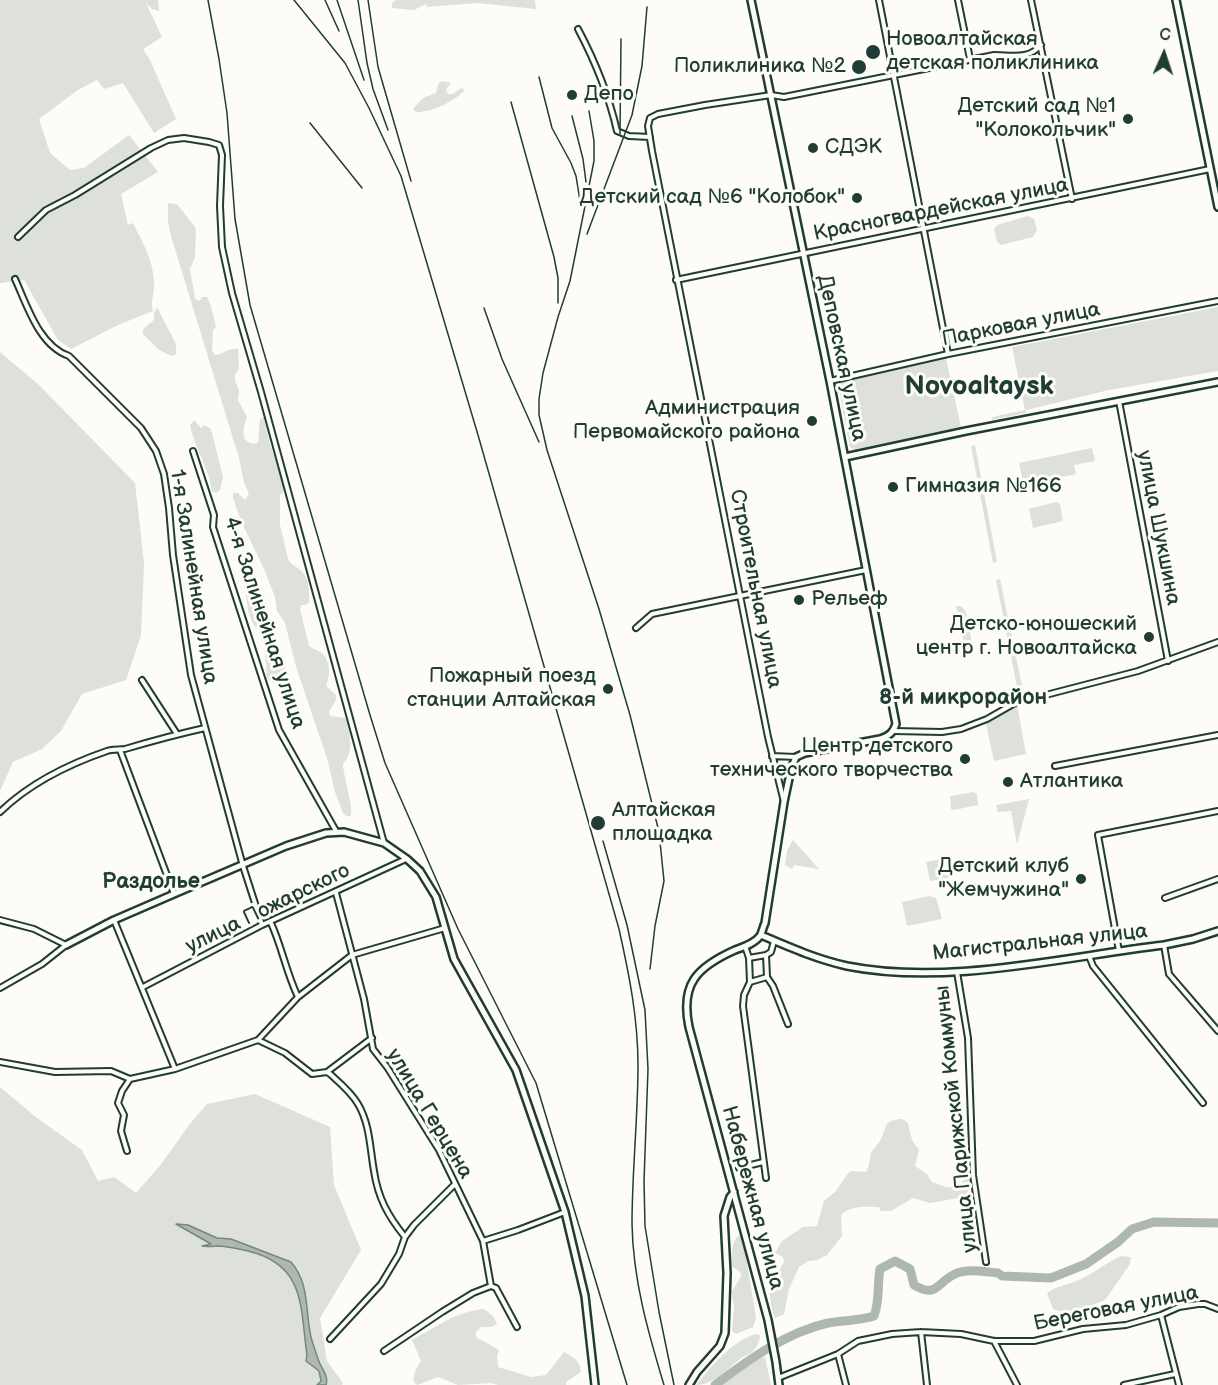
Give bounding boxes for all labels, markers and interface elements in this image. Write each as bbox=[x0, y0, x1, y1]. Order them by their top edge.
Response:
north arrow bbox=[1134, 24, 1194, 84]
text: С bbox=[1159, 26, 1171, 45]
place label: Новоалтайская детская поликлиника bbox=[886, 27, 1099, 77]
marker: Новоалтайская детская поликлиника bbox=[864, 43, 882, 61]
place label: Поликлиника №2 bbox=[674, 54, 846, 80]
marker: Поликлиника №2 bbox=[850, 58, 868, 76]
place label: Депо bbox=[584, 82, 634, 108]
marker: Депо bbox=[565, 88, 579, 102]
place label: Детский сад №1 "Колокольчик" bbox=[957, 94, 1116, 144]
marker: Детский сад №1 "Колокольчик" bbox=[1121, 112, 1135, 126]
place label: СДЭК bbox=[825, 135, 882, 161]
marker: СДЭК bbox=[806, 141, 820, 155]
street label: Красногвардейская улица bbox=[811, 173, 1071, 247]
place label: Детский сад №6 "Колобок" bbox=[580, 185, 845, 211]
marker: Детский сад №6 "Колобок" bbox=[850, 191, 864, 205]
street label: Деповская улица bbox=[811, 272, 871, 444]
street label: Парковая улица bbox=[940, 297, 1102, 353]
district label: Novoaltaysk bbox=[904, 371, 1054, 403]
place label: Администрация Первомайского района bbox=[573, 396, 800, 446]
marker: Администрация Первомайского района bbox=[805, 414, 819, 428]
street label: улица Шукшина bbox=[1131, 448, 1185, 608]
street label: 1-я Залинейная улица bbox=[164, 468, 222, 686]
place label: Гимназия №166 bbox=[905, 474, 1062, 500]
marker: Гимназия №166 bbox=[886, 480, 900, 494]
street label: Строительная улица bbox=[723, 487, 787, 691]
street label: 4-я Залинейная улица bbox=[218, 514, 310, 732]
place label: Рельеф bbox=[811, 587, 888, 613]
marker: Рельеф bbox=[792, 593, 806, 607]
place label: Детско-юношеский центр г. Новоалтайска bbox=[916, 612, 1137, 662]
marker: Детско-юношеский центр г. Новоалтайска bbox=[1142, 630, 1156, 644]
place label: Пожарный поезд станции Алтайская bbox=[407, 664, 596, 714]
marker: Пожарный поезд станции Алтайская bbox=[601, 682, 615, 696]
district label: 8-й микрорайон bbox=[879, 685, 1047, 711]
place label: Центр детского технического творчества bbox=[710, 734, 953, 784]
marker: Центр детского технического творчества bbox=[958, 752, 972, 766]
place label: Атлантика bbox=[1020, 769, 1123, 795]
marker: Атлантика bbox=[1001, 775, 1015, 789]
place label: Алтайская площадка bbox=[612, 798, 716, 848]
marker: Алтайская площадка bbox=[589, 814, 607, 832]
place label: Детский клуб "Жемчужина" bbox=[938, 854, 1069, 904]
street label: улица Пожарского bbox=[182, 858, 354, 960]
district label: Раздолье bbox=[102, 869, 200, 895]
marker: Детский клуб "Жемчужина" bbox=[1074, 872, 1088, 886]
street label: Магистральная улица bbox=[931, 919, 1149, 967]
street label: улица Парижской Коммуны bbox=[930, 984, 984, 1254]
street label: улица Герцена bbox=[380, 1044, 478, 1184]
street label: Набережная улица bbox=[715, 1103, 789, 1293]
street label: Береговая улица bbox=[1031, 1281, 1201, 1337]

